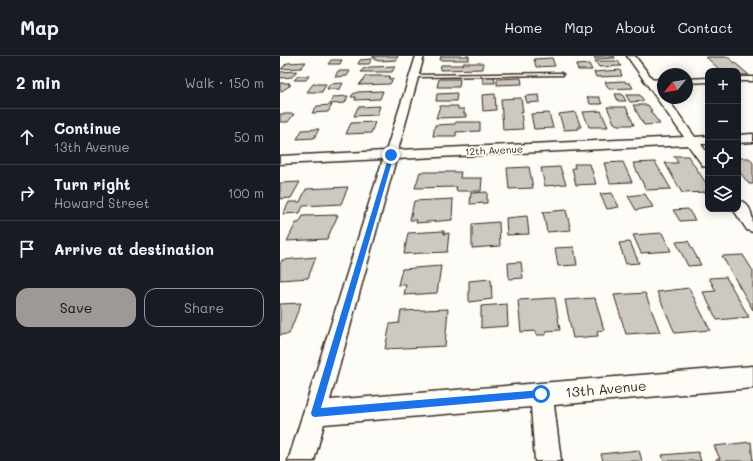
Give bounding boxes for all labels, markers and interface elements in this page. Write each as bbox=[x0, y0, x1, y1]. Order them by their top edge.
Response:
text: Map bbox=[20, 15, 59, 40]
text: Home bbox=[504, 18, 542, 37]
text: Map bbox=[564, 18, 593, 37]
text: About bbox=[615, 18, 656, 37]
text: Contact bbox=[678, 18, 733, 37]
north arrow bbox=[657, 68, 693, 104]
map controls bbox=[705, 68, 741, 212]
button: + bbox=[705, 68, 741, 104]
text: 2 min bbox=[16, 71, 61, 93]
text: Walk · 150 m bbox=[184, 74, 264, 91]
button: − bbox=[705, 104, 741, 140]
text: Continue bbox=[54, 118, 121, 138]
icon: ahead bbox=[16, 126, 38, 148]
text: 50 m bbox=[234, 128, 264, 145]
text: 13th Avenue bbox=[54, 138, 130, 155]
button: locate bbox=[705, 140, 741, 176]
street label: 12th Avenue bbox=[465, 141, 523, 159]
route end bbox=[382, 146, 400, 164]
text: Turn right bbox=[54, 174, 131, 194]
button: layers bbox=[705, 176, 741, 212]
icon: right bbox=[16, 182, 38, 204]
text: 100 m bbox=[228, 184, 264, 201]
text: Howard Street bbox=[54, 194, 149, 211]
icon: arrive bbox=[16, 238, 38, 260]
text: Arrive at destination bbox=[54, 239, 214, 259]
button: Save bbox=[16, 288, 136, 327]
button: Share bbox=[144, 288, 264, 327]
street label: 13th Avenue bbox=[565, 375, 647, 402]
route start bbox=[532, 385, 550, 403]

